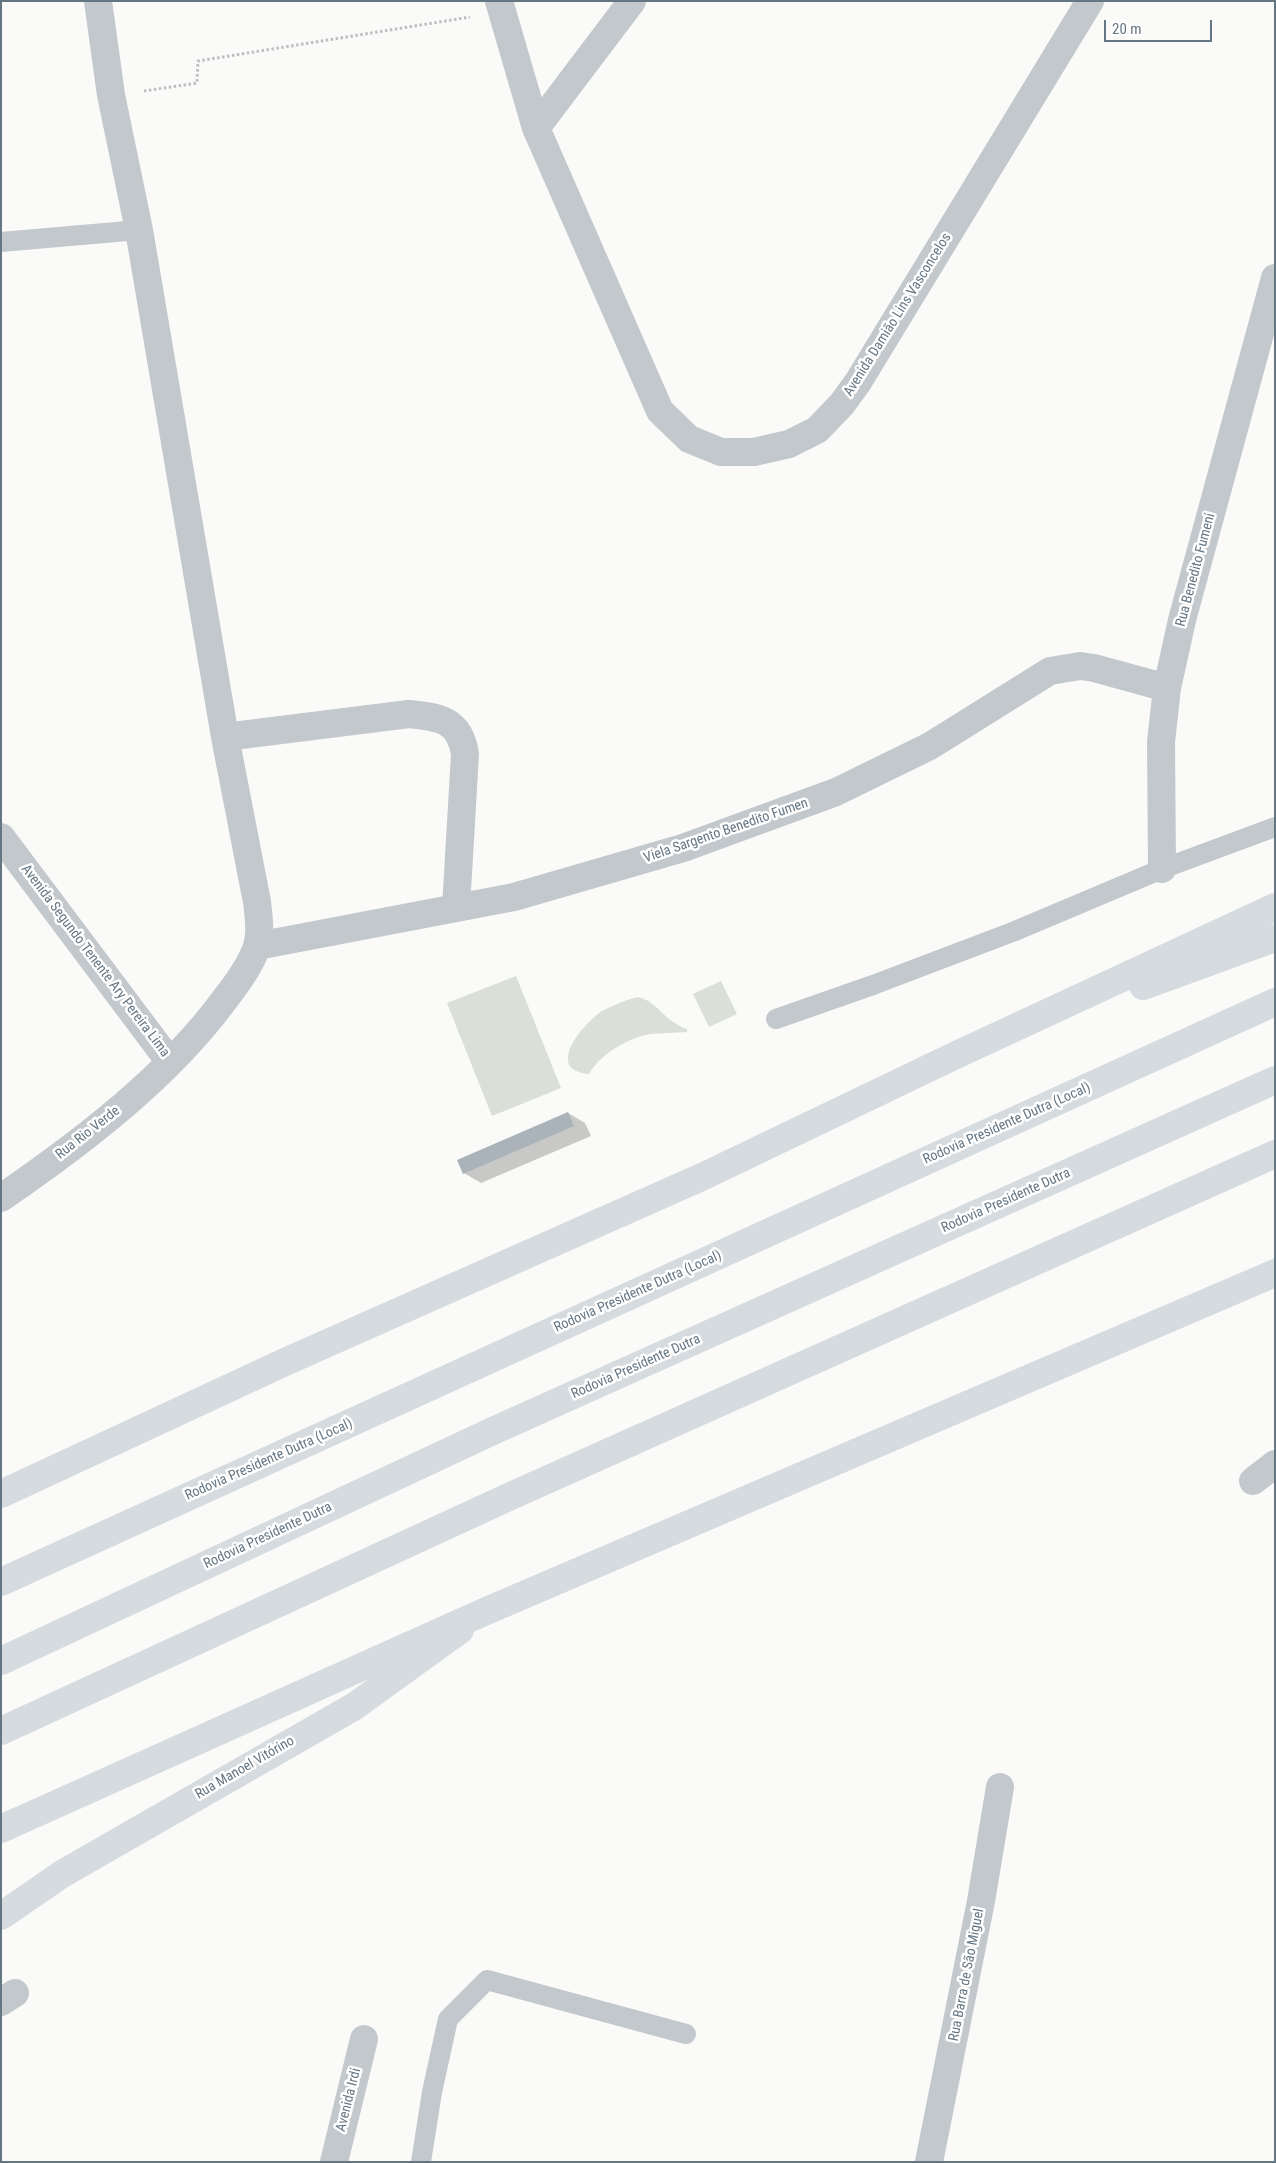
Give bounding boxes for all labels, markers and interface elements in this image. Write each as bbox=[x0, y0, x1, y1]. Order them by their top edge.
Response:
scale bar bbox=[1106, 10, 1214, 42]
text: 20 m bbox=[1112, 20, 1142, 38]
street label: Avenida Damião Lins Vasconcelos bbox=[841, 230, 955, 400]
street label: Rua Benedito Fumeni bbox=[1173, 512, 1219, 628]
street label: Viela Sargento Benedito Fumen bbox=[642, 795, 810, 867]
street label: Avenida Segundo Tenente Ary Pereira Lima bbox=[17, 862, 173, 1060]
street label: Rodovia Presidente Dutra (Local) bbox=[921, 1079, 1093, 1169]
street label: Rua Rio Verde bbox=[53, 1103, 123, 1163]
street label: Rodovia Presidente Dutra bbox=[939, 1165, 1073, 1237]
street label: Rodovia Presidente Dutra (Local) bbox=[552, 1247, 724, 1337]
street label: Rodovia Presidente Dutra bbox=[569, 1331, 703, 1403]
street label: Rodovia Presidente Dutra (Local) bbox=[183, 1415, 355, 1505]
street label: Rodovia Presidente Dutra bbox=[201, 1499, 335, 1573]
street label: Rua Manoel Vitórino bbox=[192, 1733, 298, 1803]
street label: Rua Barra de São Miguel bbox=[946, 1907, 988, 2043]
street label: Avenida Irdi bbox=[333, 2067, 365, 2133]

